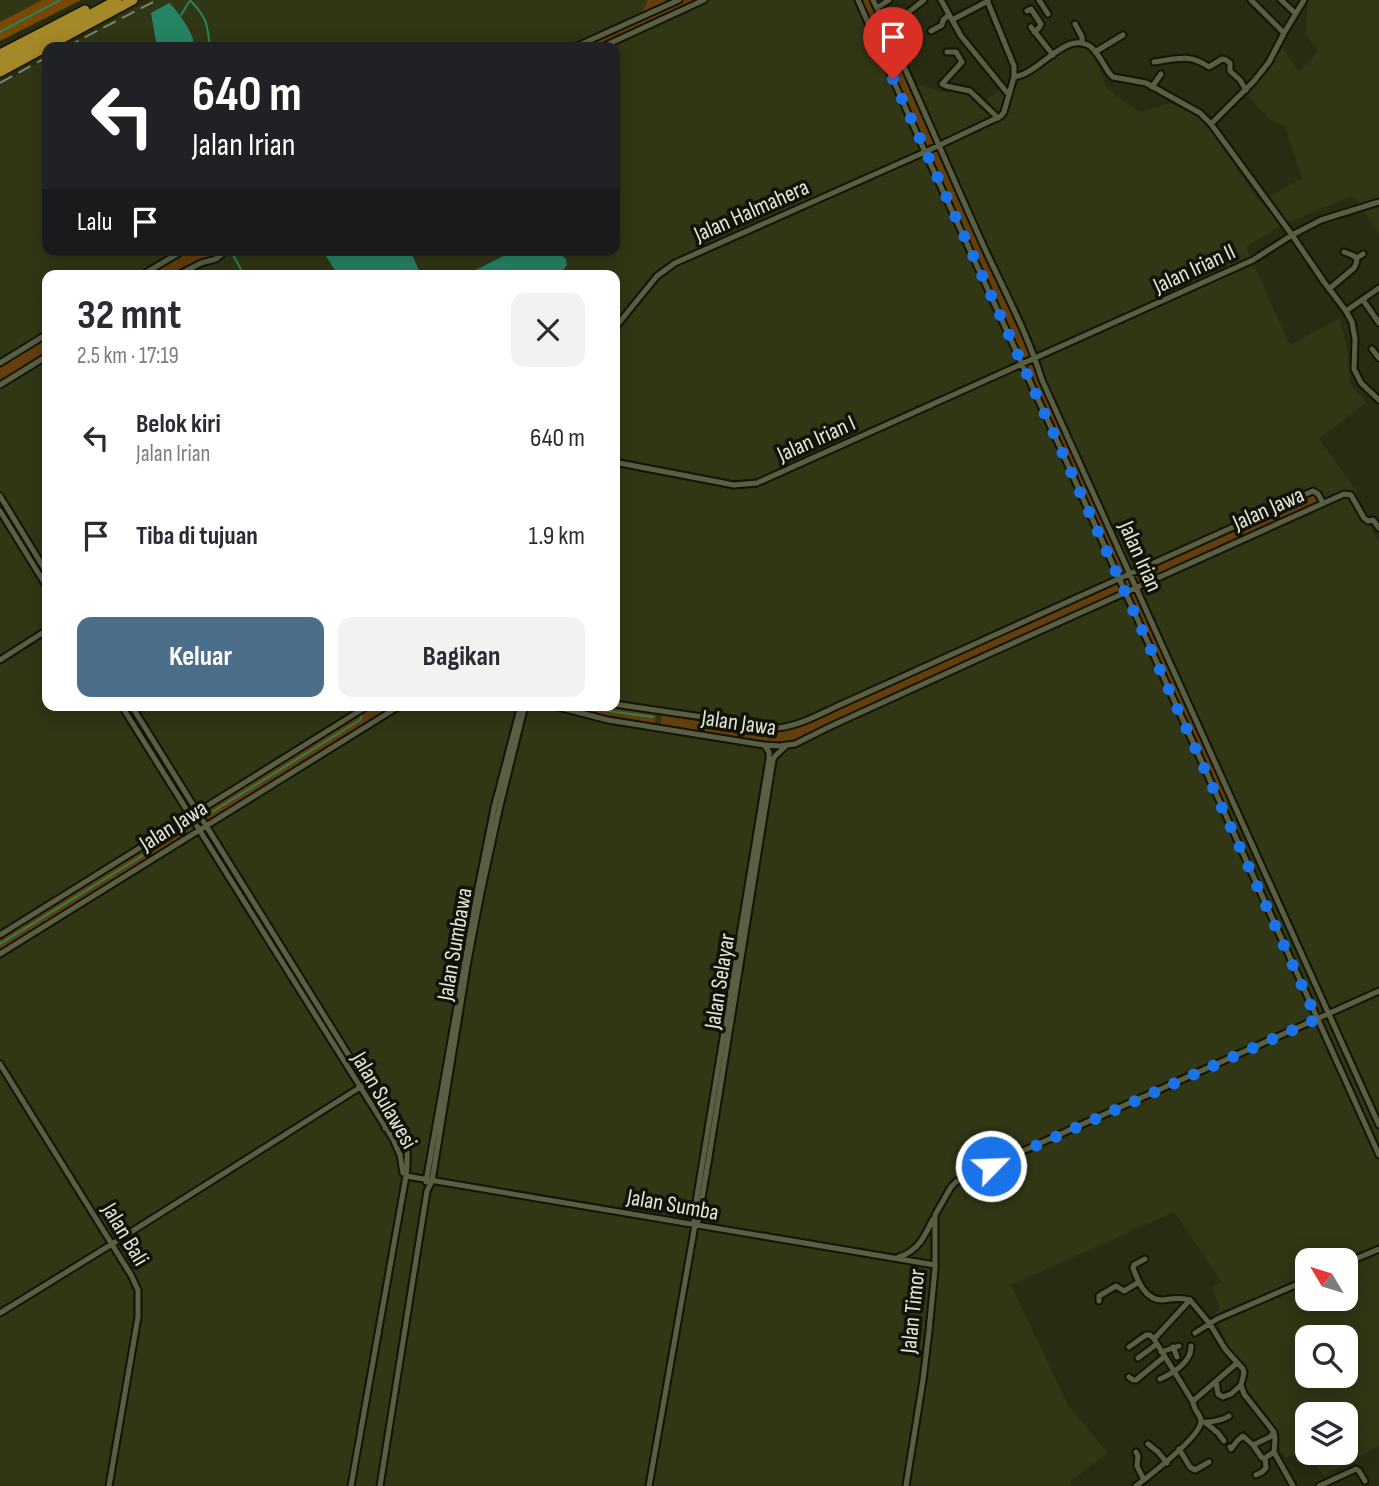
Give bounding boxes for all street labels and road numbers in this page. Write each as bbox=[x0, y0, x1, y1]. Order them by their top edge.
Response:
street label: Jalan Halmahera bbox=[689, 173, 813, 249]
street label: Jalan Irian II bbox=[1148, 238, 1240, 300]
street label: Jalan Irian I bbox=[772, 409, 860, 469]
street label: Jalan Jawa bbox=[1227, 481, 1308, 537]
street label: Jalan Irian bbox=[1112, 516, 1168, 596]
street label: Jalan Jawa bbox=[699, 704, 778, 742]
street label: Jalan Jawa bbox=[133, 794, 213, 858]
street label: Jalan Sumbawa bbox=[431, 886, 479, 1004]
street label: Jalan Selayar bbox=[698, 931, 741, 1032]
street label: Jalan Sulawesi bbox=[345, 1046, 423, 1154]
street label: Jalan Sumba bbox=[624, 1183, 721, 1227]
street label: Jalan Bali bbox=[95, 1197, 155, 1271]
street label: Jalan Timor bbox=[895, 1267, 931, 1356]

